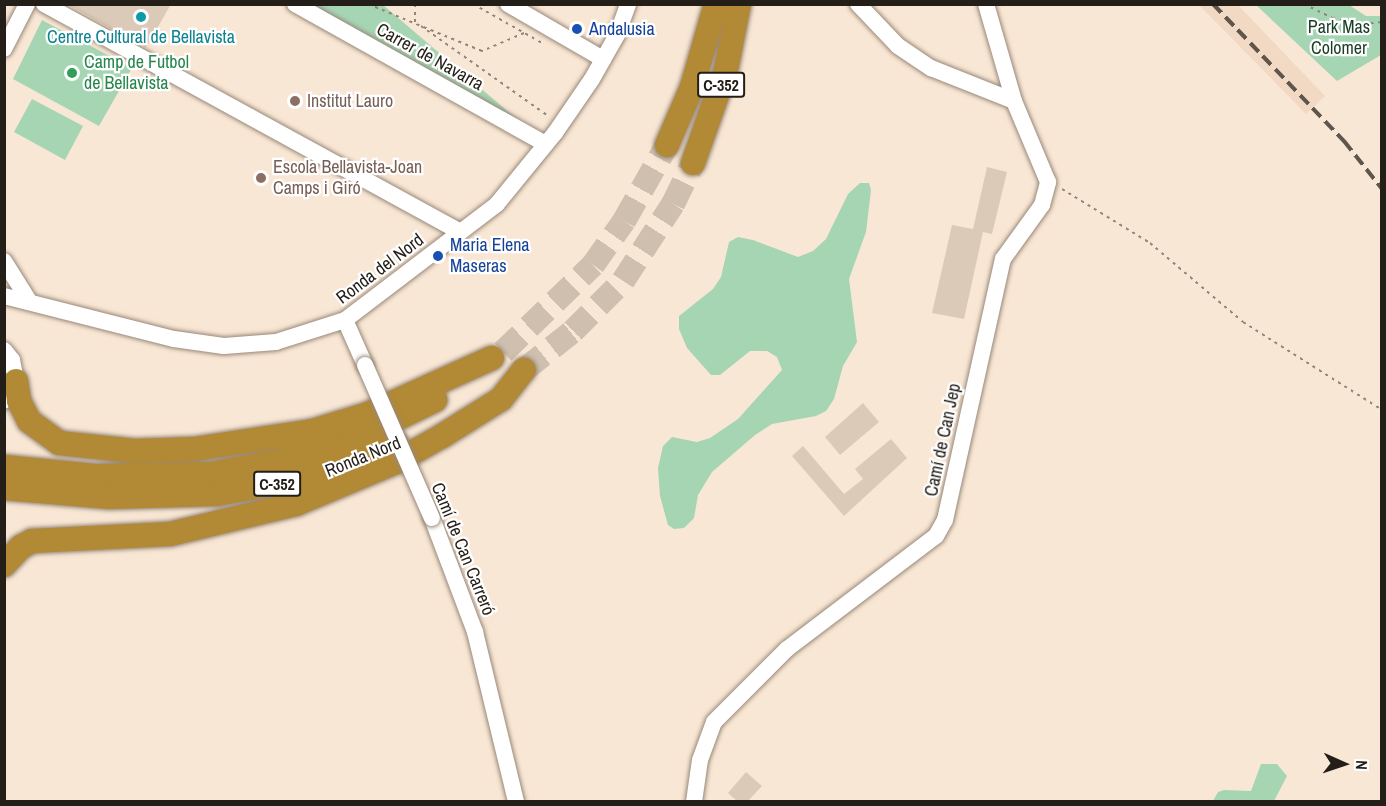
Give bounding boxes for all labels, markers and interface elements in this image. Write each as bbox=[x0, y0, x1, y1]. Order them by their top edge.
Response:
marker: Centre Cultural de Bellavista bbox=[134, 10, 148, 24]
park label: Park Mas Colomer bbox=[1308, 17, 1370, 60]
place label: Andalusia bbox=[589, 18, 655, 40]
street label: Carrer de Navarra bbox=[373, 19, 487, 95]
marker: Andalusia bbox=[570, 22, 584, 36]
place label: Centre Cultural de Bellavista bbox=[47, 26, 235, 48]
place label: Camp de Futbol de Bellavista bbox=[84, 52, 189, 94]
marker: Camp de Futbol de Bellavista bbox=[65, 66, 79, 80]
road number: C-352 bbox=[697, 72, 745, 98]
place label: Institut Lauro bbox=[307, 90, 393, 112]
marker: Institut Lauro bbox=[288, 94, 302, 108]
place label: Escola Bellavista-Joan Camps i Giró bbox=[273, 157, 422, 200]
marker: Escola Bellavista-Joan Camps i Giró bbox=[254, 171, 268, 185]
street label: Ronda del Nord bbox=[332, 229, 428, 309]
place label: Maria Elena Maseras bbox=[450, 235, 530, 278]
marker: Maria Elena Maseras bbox=[431, 249, 445, 263]
street label: Camí de Can Jep bbox=[920, 382, 966, 498]
street label: Ronda Nord bbox=[322, 432, 404, 482]
road number: C-352 bbox=[253, 471, 301, 497]
street label: Camí de Can Carreró bbox=[427, 480, 499, 618]
north arrow bbox=[1314, 734, 1374, 794]
text: N bbox=[1351, 760, 1373, 770]

